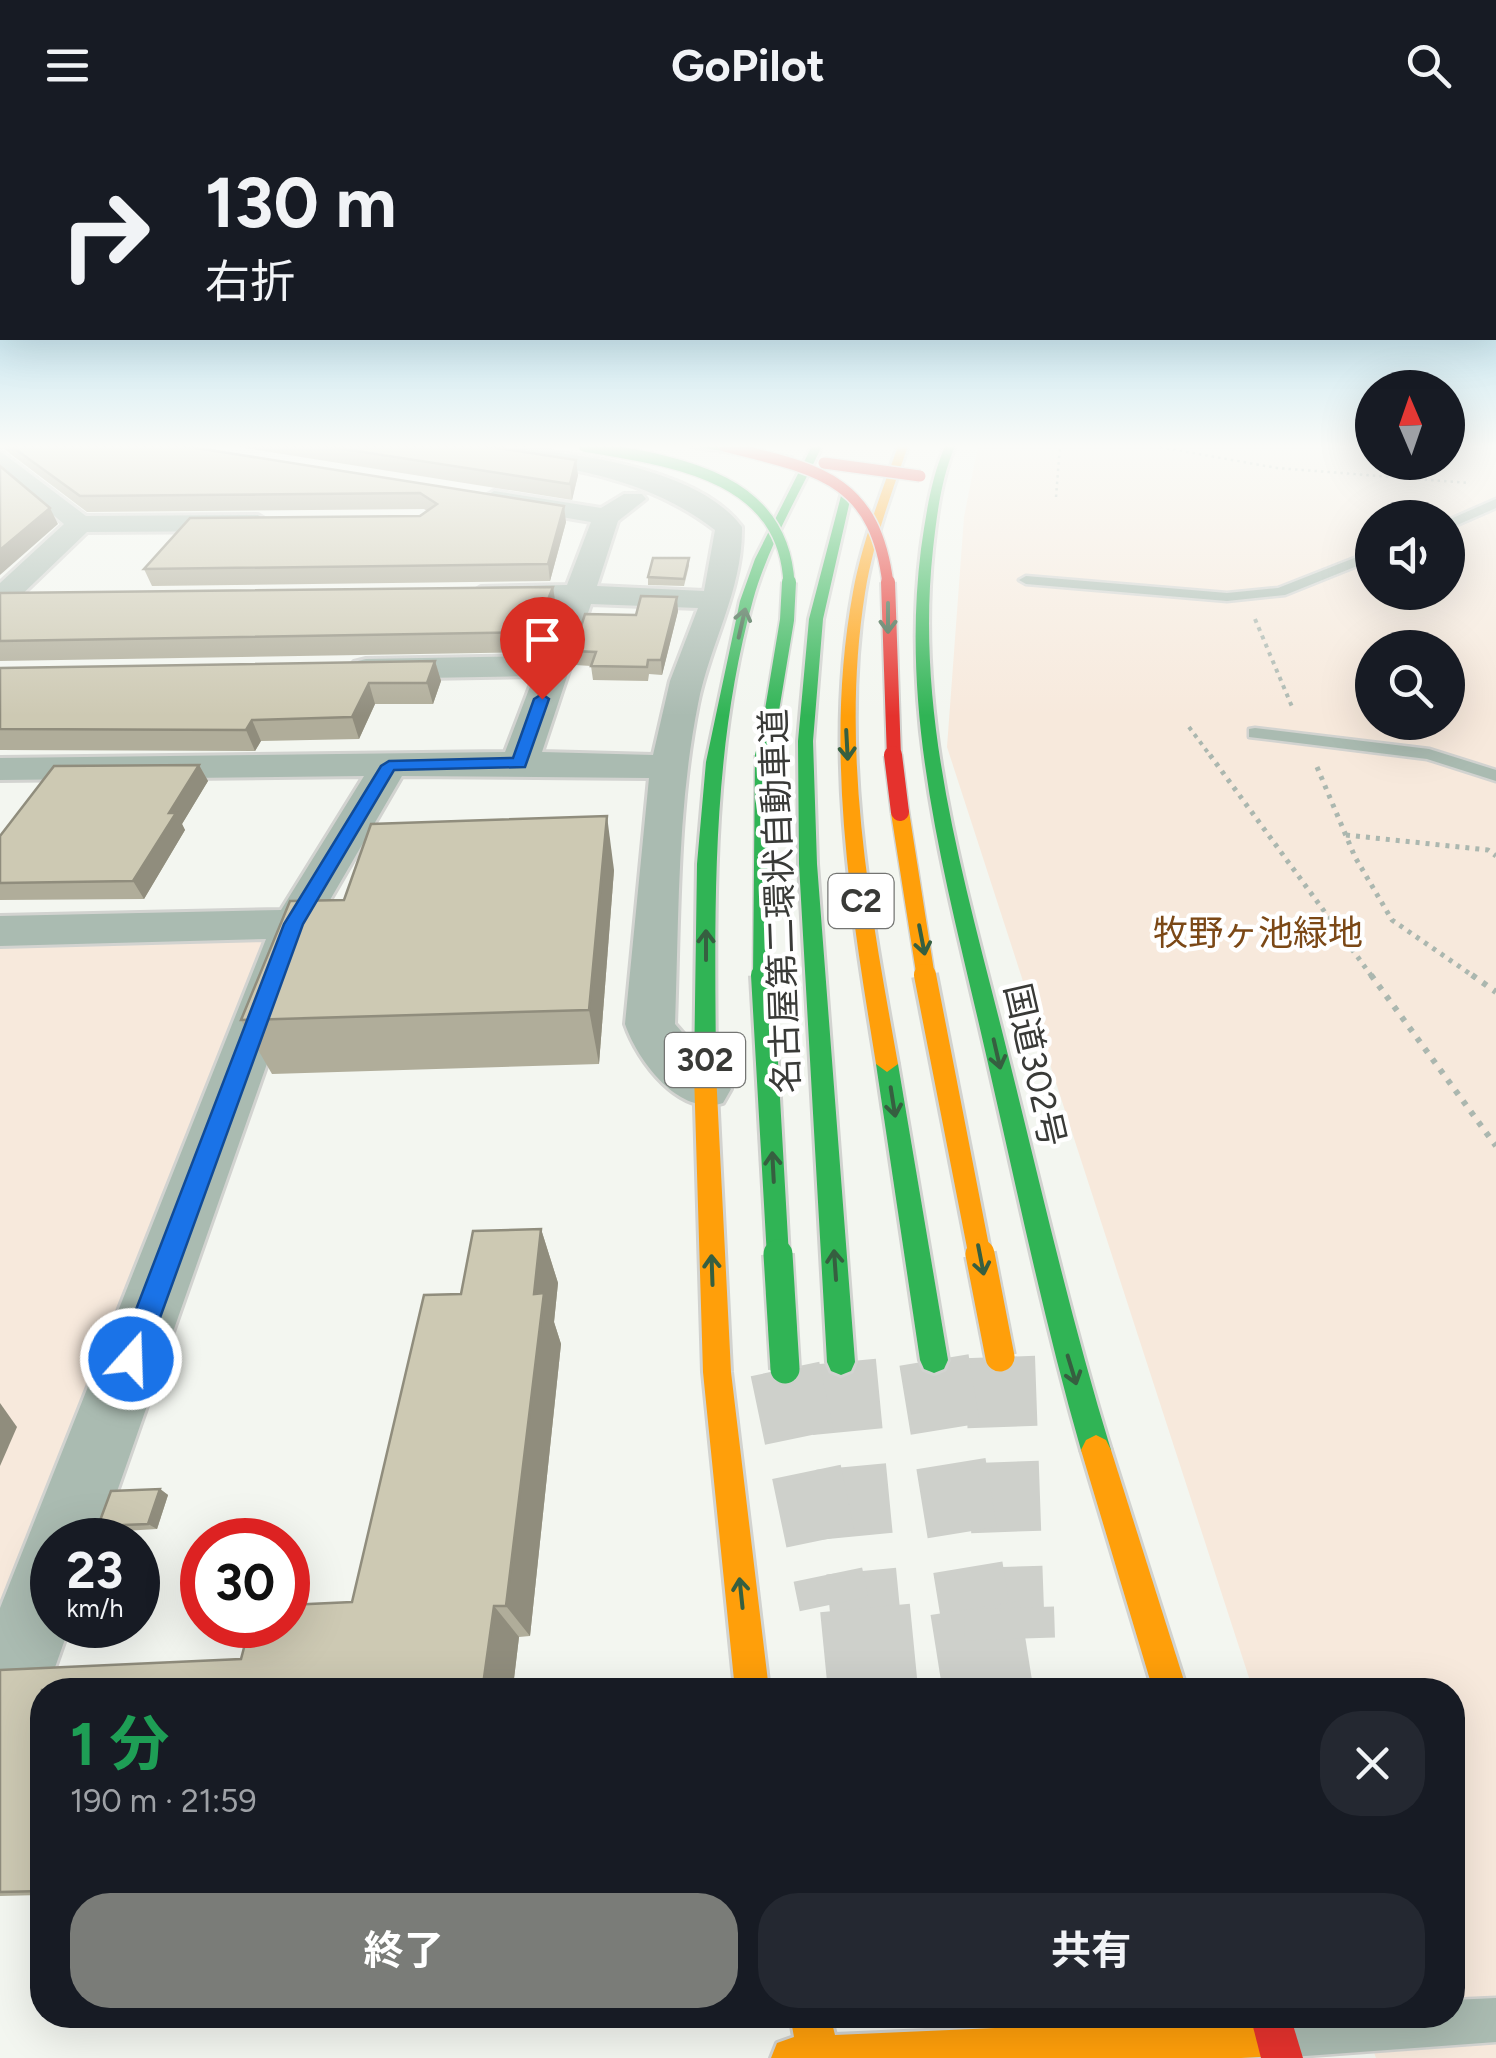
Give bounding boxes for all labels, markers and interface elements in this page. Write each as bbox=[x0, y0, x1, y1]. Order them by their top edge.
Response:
icon: menu bbox=[40, 38, 95, 93]
text: GoPilot bbox=[671, 38, 825, 92]
icon: search bbox=[1401, 38, 1456, 93]
text: 130 m bbox=[205, 160, 397, 245]
icon: right bbox=[40, 170, 170, 300]
text: 右折 bbox=[205, 254, 295, 308]
north arrow bbox=[1355, 370, 1465, 480]
map controls bbox=[1355, 370, 1465, 740]
button: sound bbox=[1355, 500, 1465, 610]
pin bbox=[500, 597, 585, 700]
one-way arrow bbox=[878, 600, 898, 633]
one-way arrow bbox=[733, 608, 752, 640]
icon: arrive bbox=[515, 612, 570, 667]
button: search bbox=[1355, 630, 1465, 740]
street label: 名古屋第二環状自動車道 bbox=[752, 708, 808, 1094]
one-way arrow bbox=[838, 729, 857, 761]
road number: C2 bbox=[828, 874, 894, 928]
park label: 牧野ヶ池緑地 bbox=[1153, 912, 1363, 954]
one-way arrow bbox=[913, 923, 932, 955]
one-way arrow bbox=[696, 929, 716, 962]
street label: 国道302号 bbox=[996, 979, 1074, 1151]
road number: 302 bbox=[665, 1033, 745, 1087]
one-way arrow bbox=[989, 1037, 1007, 1069]
one-way arrow bbox=[884, 1085, 903, 1118]
one-way arrow bbox=[763, 1151, 782, 1183]
one-way arrow bbox=[972, 1243, 991, 1276]
one-way arrow bbox=[825, 1249, 844, 1281]
one-way arrow bbox=[703, 1254, 722, 1286]
position arrow bbox=[79, 1307, 183, 1411]
one-way arrow bbox=[1064, 1354, 1082, 1385]
speed limit sign: 30 bbox=[180, 1518, 310, 1648]
text: 23 bbox=[67, 1540, 123, 1601]
one-way arrow bbox=[731, 1577, 750, 1610]
text: km/h bbox=[66, 1593, 124, 1623]
text: 1 分 bbox=[70, 1708, 170, 1780]
button: close bbox=[1320, 1711, 1425, 1816]
text: 190 m · 21:59 bbox=[70, 1782, 257, 1820]
button: 終了 bbox=[70, 1893, 738, 2008]
button: 共有 bbox=[758, 1893, 1425, 2008]

